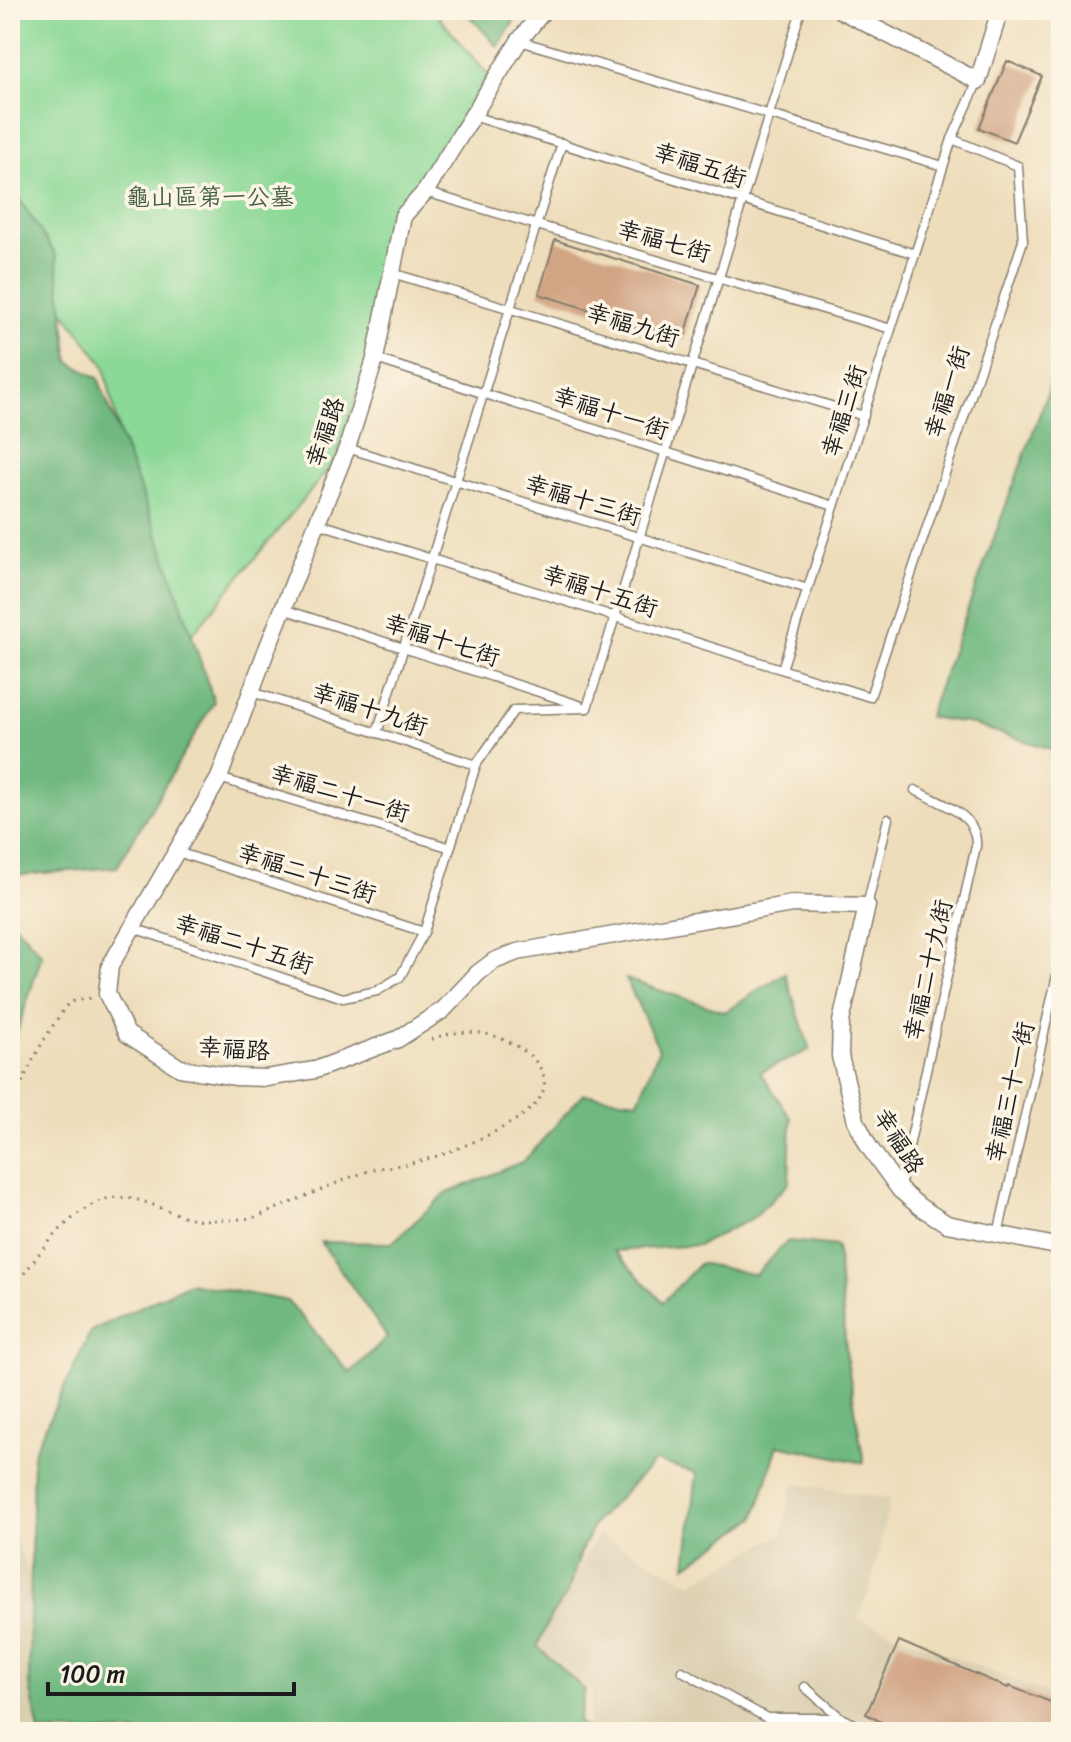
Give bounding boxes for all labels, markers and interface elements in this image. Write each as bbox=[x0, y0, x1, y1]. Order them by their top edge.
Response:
street label: 幸福五街 bbox=[648, 130, 752, 200]
park label: 龜山區第一公墓 bbox=[126, 176, 294, 218]
street label: 幸福七街 bbox=[612, 208, 716, 274]
street label: 幸福九街 bbox=[581, 291, 685, 359]
street label: 幸福一街 bbox=[912, 340, 982, 444]
street label: 幸福三街 bbox=[809, 359, 879, 463]
street label: 幸福十一街 bbox=[547, 374, 675, 452]
street label: 幸福路 bbox=[293, 391, 357, 473]
street label: 幸福十三街 bbox=[519, 462, 647, 538]
street label: 幸福十五街 bbox=[536, 552, 664, 630]
street label: 幸福十七街 bbox=[378, 601, 506, 679]
street label: 幸福十九街 bbox=[306, 670, 434, 748]
street label: 幸福二十一街 bbox=[265, 752, 415, 834]
street label: 幸福二十三街 bbox=[232, 831, 382, 915]
street label: 幸福二十九街 bbox=[891, 895, 965, 1045]
street label: 幸福二十五街 bbox=[169, 902, 319, 986]
street label: 幸福三十一街 bbox=[973, 1017, 1047, 1167]
street label: 幸福路 bbox=[197, 1026, 271, 1072]
street label: 幸福路 bbox=[862, 1099, 936, 1183]
scale bar bbox=[48, 1646, 294, 1696]
text: 100 m bbox=[60, 1653, 125, 1695]

